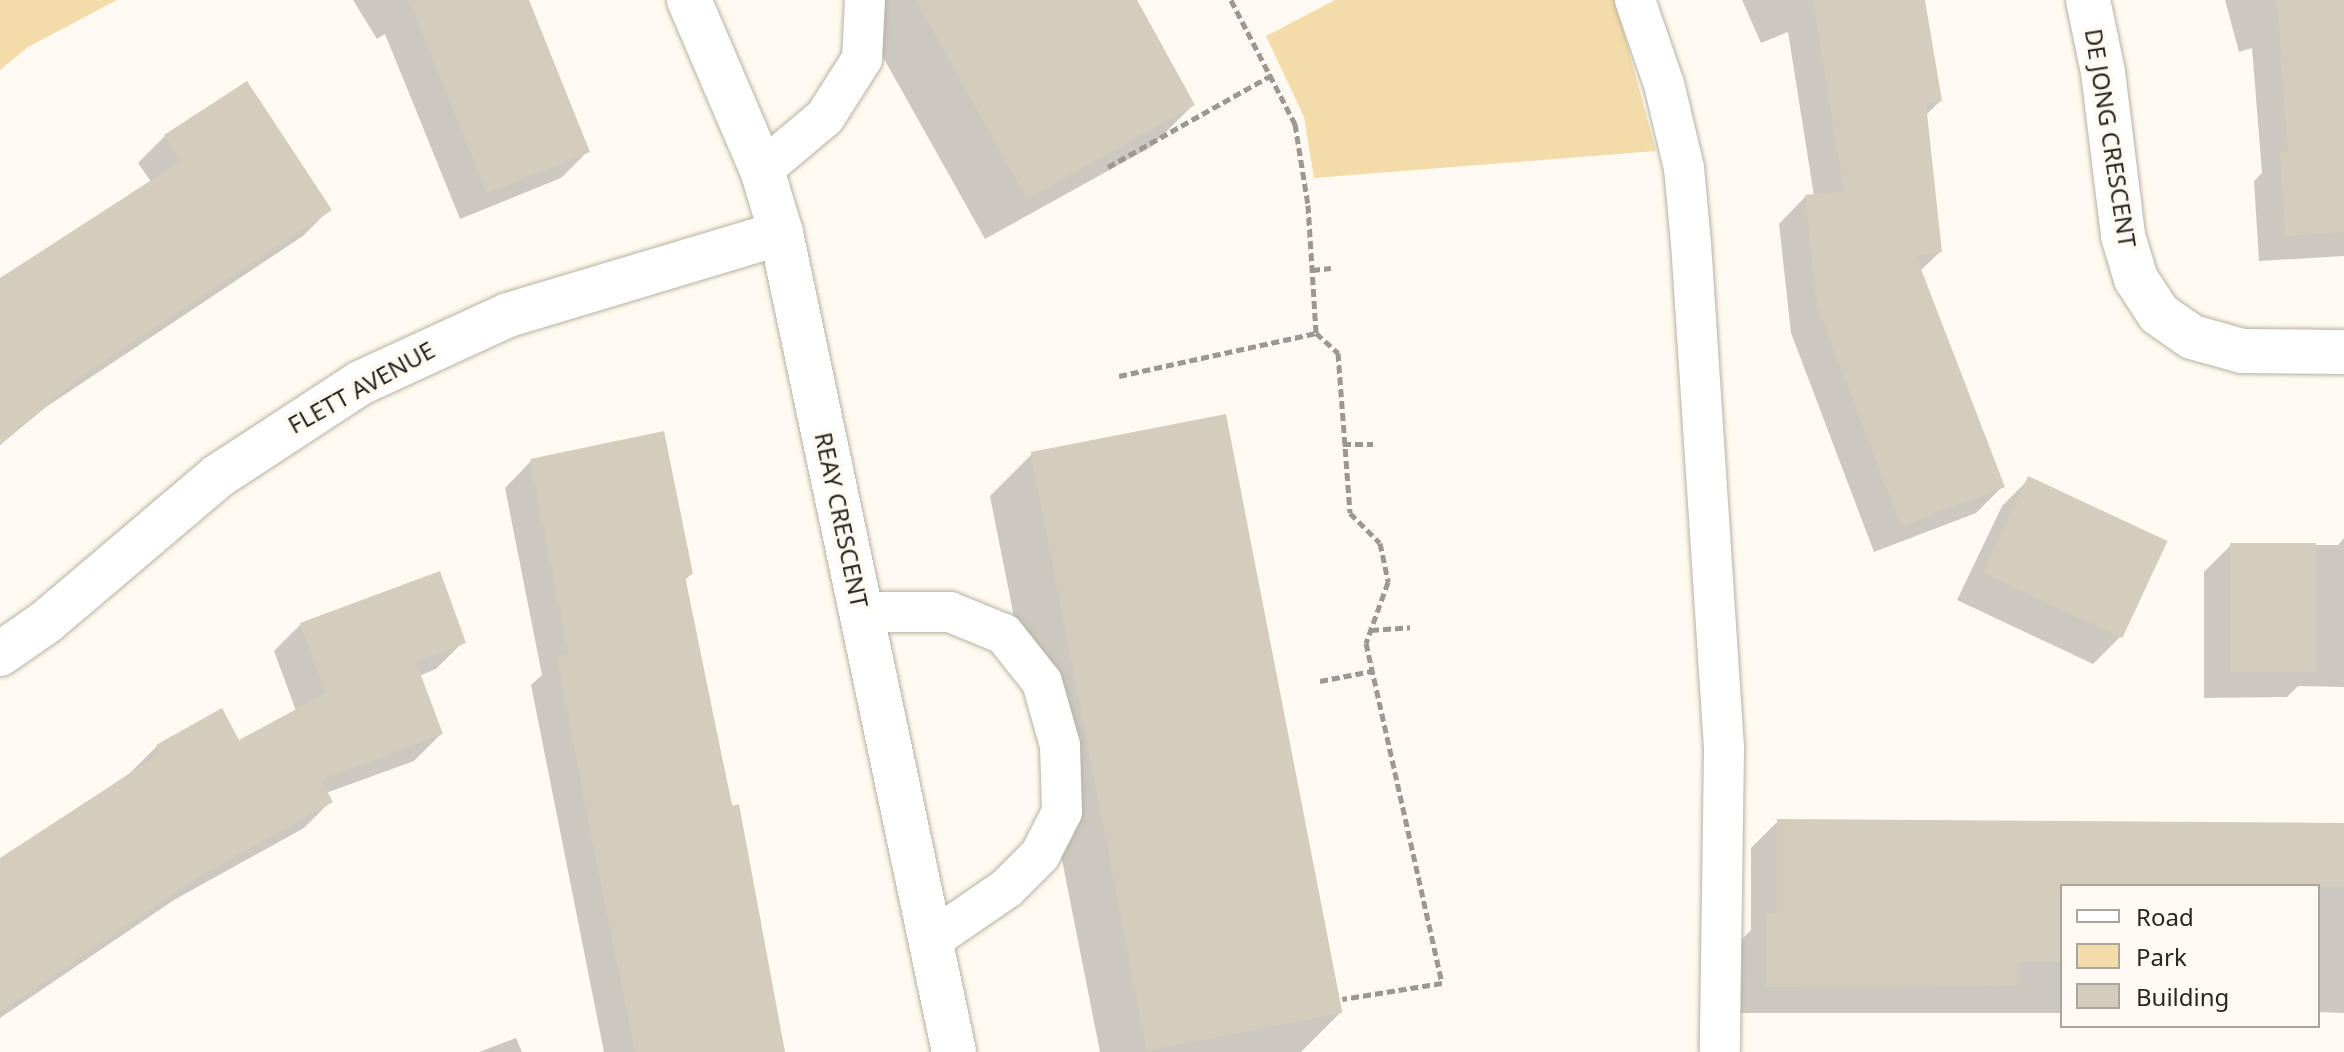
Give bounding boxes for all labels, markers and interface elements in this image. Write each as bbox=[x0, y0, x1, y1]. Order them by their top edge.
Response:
street label: DE JONG CRESCENT bbox=[2079, 27, 2143, 249]
street label: FLETT AVENUE bbox=[283, 335, 439, 439]
street label: REAY CRESCENT bbox=[809, 430, 875, 610]
legend bbox=[2060, 884, 2320, 1028]
text: Road bbox=[2136, 900, 2194, 933]
text: Park bbox=[2136, 940, 2187, 973]
text: Building bbox=[2136, 980, 2229, 1013]

